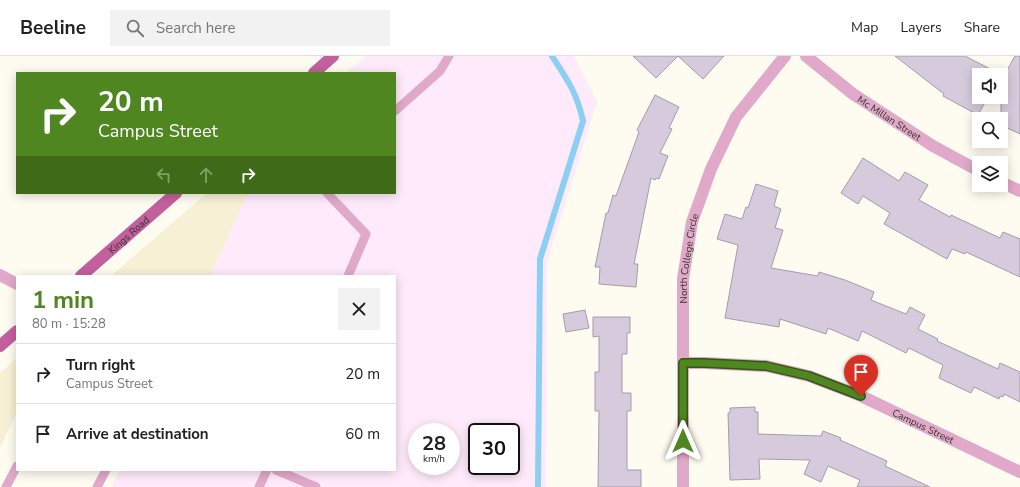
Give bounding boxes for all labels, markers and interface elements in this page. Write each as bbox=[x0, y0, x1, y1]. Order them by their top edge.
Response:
search box bbox=[110, 10, 390, 46]
text: Beeline bbox=[20, 15, 86, 41]
icon: search bbox=[124, 17, 146, 39]
text: Search here bbox=[156, 18, 236, 38]
text: Map bbox=[851, 18, 878, 37]
text: Layers bbox=[900, 18, 942, 37]
text: Share bbox=[964, 18, 1000, 37]
map controls bbox=[972, 68, 1008, 192]
button: sound bbox=[972, 68, 1008, 104]
text: 20 m bbox=[98, 83, 164, 121]
icon: right bbox=[32, 88, 84, 140]
street label: Mc Millan Street bbox=[854, 93, 924, 145]
button: search bbox=[972, 112, 1008, 148]
text: Campus Street bbox=[98, 119, 218, 143]
button: layers bbox=[972, 156, 1008, 192]
icon: left bbox=[153, 164, 175, 186]
icon: ahead bbox=[195, 164, 217, 186]
icon: right bbox=[237, 164, 259, 186]
street label: North College Circle bbox=[677, 212, 703, 304]
street label: Kings Road bbox=[105, 213, 153, 257]
text: 1 min bbox=[32, 284, 94, 316]
button: close bbox=[338, 288, 380, 330]
text: 80 m · 15:28 bbox=[32, 315, 106, 333]
text: Turn right bbox=[66, 355, 135, 375]
pin bbox=[844, 355, 878, 396]
icon: arrive bbox=[850, 361, 872, 383]
icon: right bbox=[32, 363, 54, 385]
text: 20 m bbox=[345, 364, 380, 384]
text: Campus Street bbox=[66, 375, 153, 393]
street label: Campus Street bbox=[890, 406, 956, 448]
position arrow bbox=[662, 420, 704, 462]
icon: arrive bbox=[32, 423, 54, 445]
speed limit sign: 30 bbox=[468, 423, 520, 475]
text: Arrive at destination bbox=[66, 424, 209, 444]
text: 60 m bbox=[345, 424, 380, 444]
text: 28 bbox=[422, 430, 446, 457]
text: km/h bbox=[423, 452, 445, 466]

